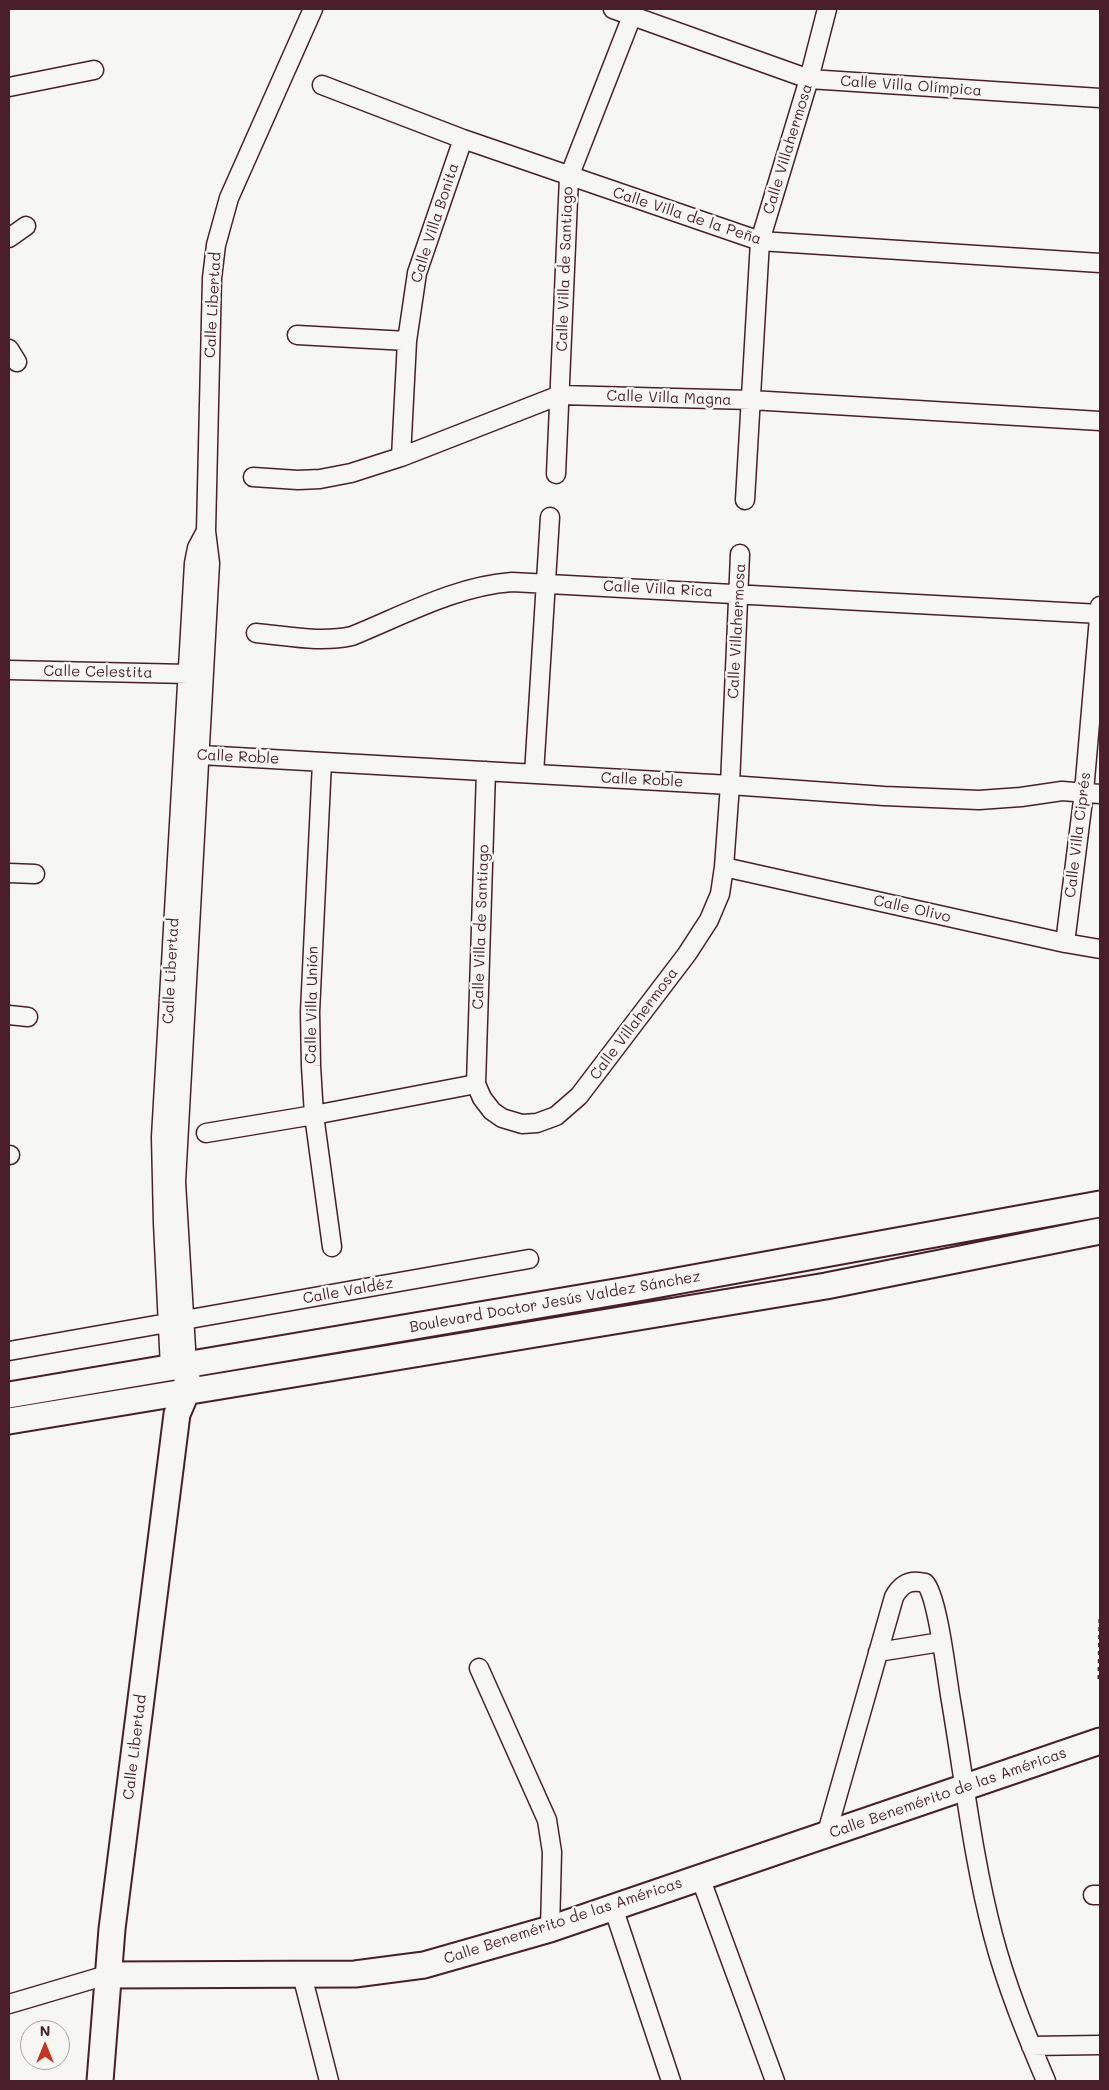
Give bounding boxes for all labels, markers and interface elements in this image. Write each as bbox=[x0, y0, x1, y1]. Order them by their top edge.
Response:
street label: Calle Villa Olímpica bbox=[840, 72, 982, 100]
street label: Calle Villahermosa bbox=[760, 82, 816, 216]
street label: Calle Villa Bonita bbox=[407, 161, 463, 285]
street label: Calle Villa de la Peña bbox=[610, 183, 764, 249]
street label: Calle Villa de Santiago bbox=[553, 186, 577, 352]
street label: Calle Libertad bbox=[201, 252, 225, 358]
street label: Calle Villa Magna bbox=[606, 387, 732, 409]
street label: Calle Villahermosa bbox=[724, 563, 750, 699]
street label: Calle Villa Rica bbox=[603, 577, 713, 601]
street label: Calle Celestita bbox=[43, 662, 153, 682]
street label: Calle Roble bbox=[196, 746, 280, 768]
street label: Calle Roble bbox=[600, 769, 684, 791]
street label: Calle Villa Ciprés bbox=[1061, 771, 1095, 899]
street label: Calle Villa de Santiago bbox=[469, 844, 493, 1010]
street label: Calle Olivo bbox=[872, 891, 952, 927]
street label: Calle Libertad bbox=[159, 918, 183, 1024]
street label: Calle Villa Unión bbox=[302, 946, 322, 1064]
street label: Calle Villahermosa bbox=[586, 964, 682, 1084]
street label: Boulevard Doctor Jesús Valdez Sánchez bbox=[408, 1268, 702, 1336]
street label: Calle Valdéz bbox=[301, 1274, 395, 1308]
street label: Calle Libertad bbox=[120, 1693, 150, 1801]
street label: Calle Benemérito de las Américas bbox=[827, 1744, 1069, 1842]
street label: Calle Benemérito de las Américas bbox=[442, 1874, 684, 1968]
north arrow bbox=[20, 2020, 70, 2070]
text: N bbox=[40, 2021, 50, 2040]

